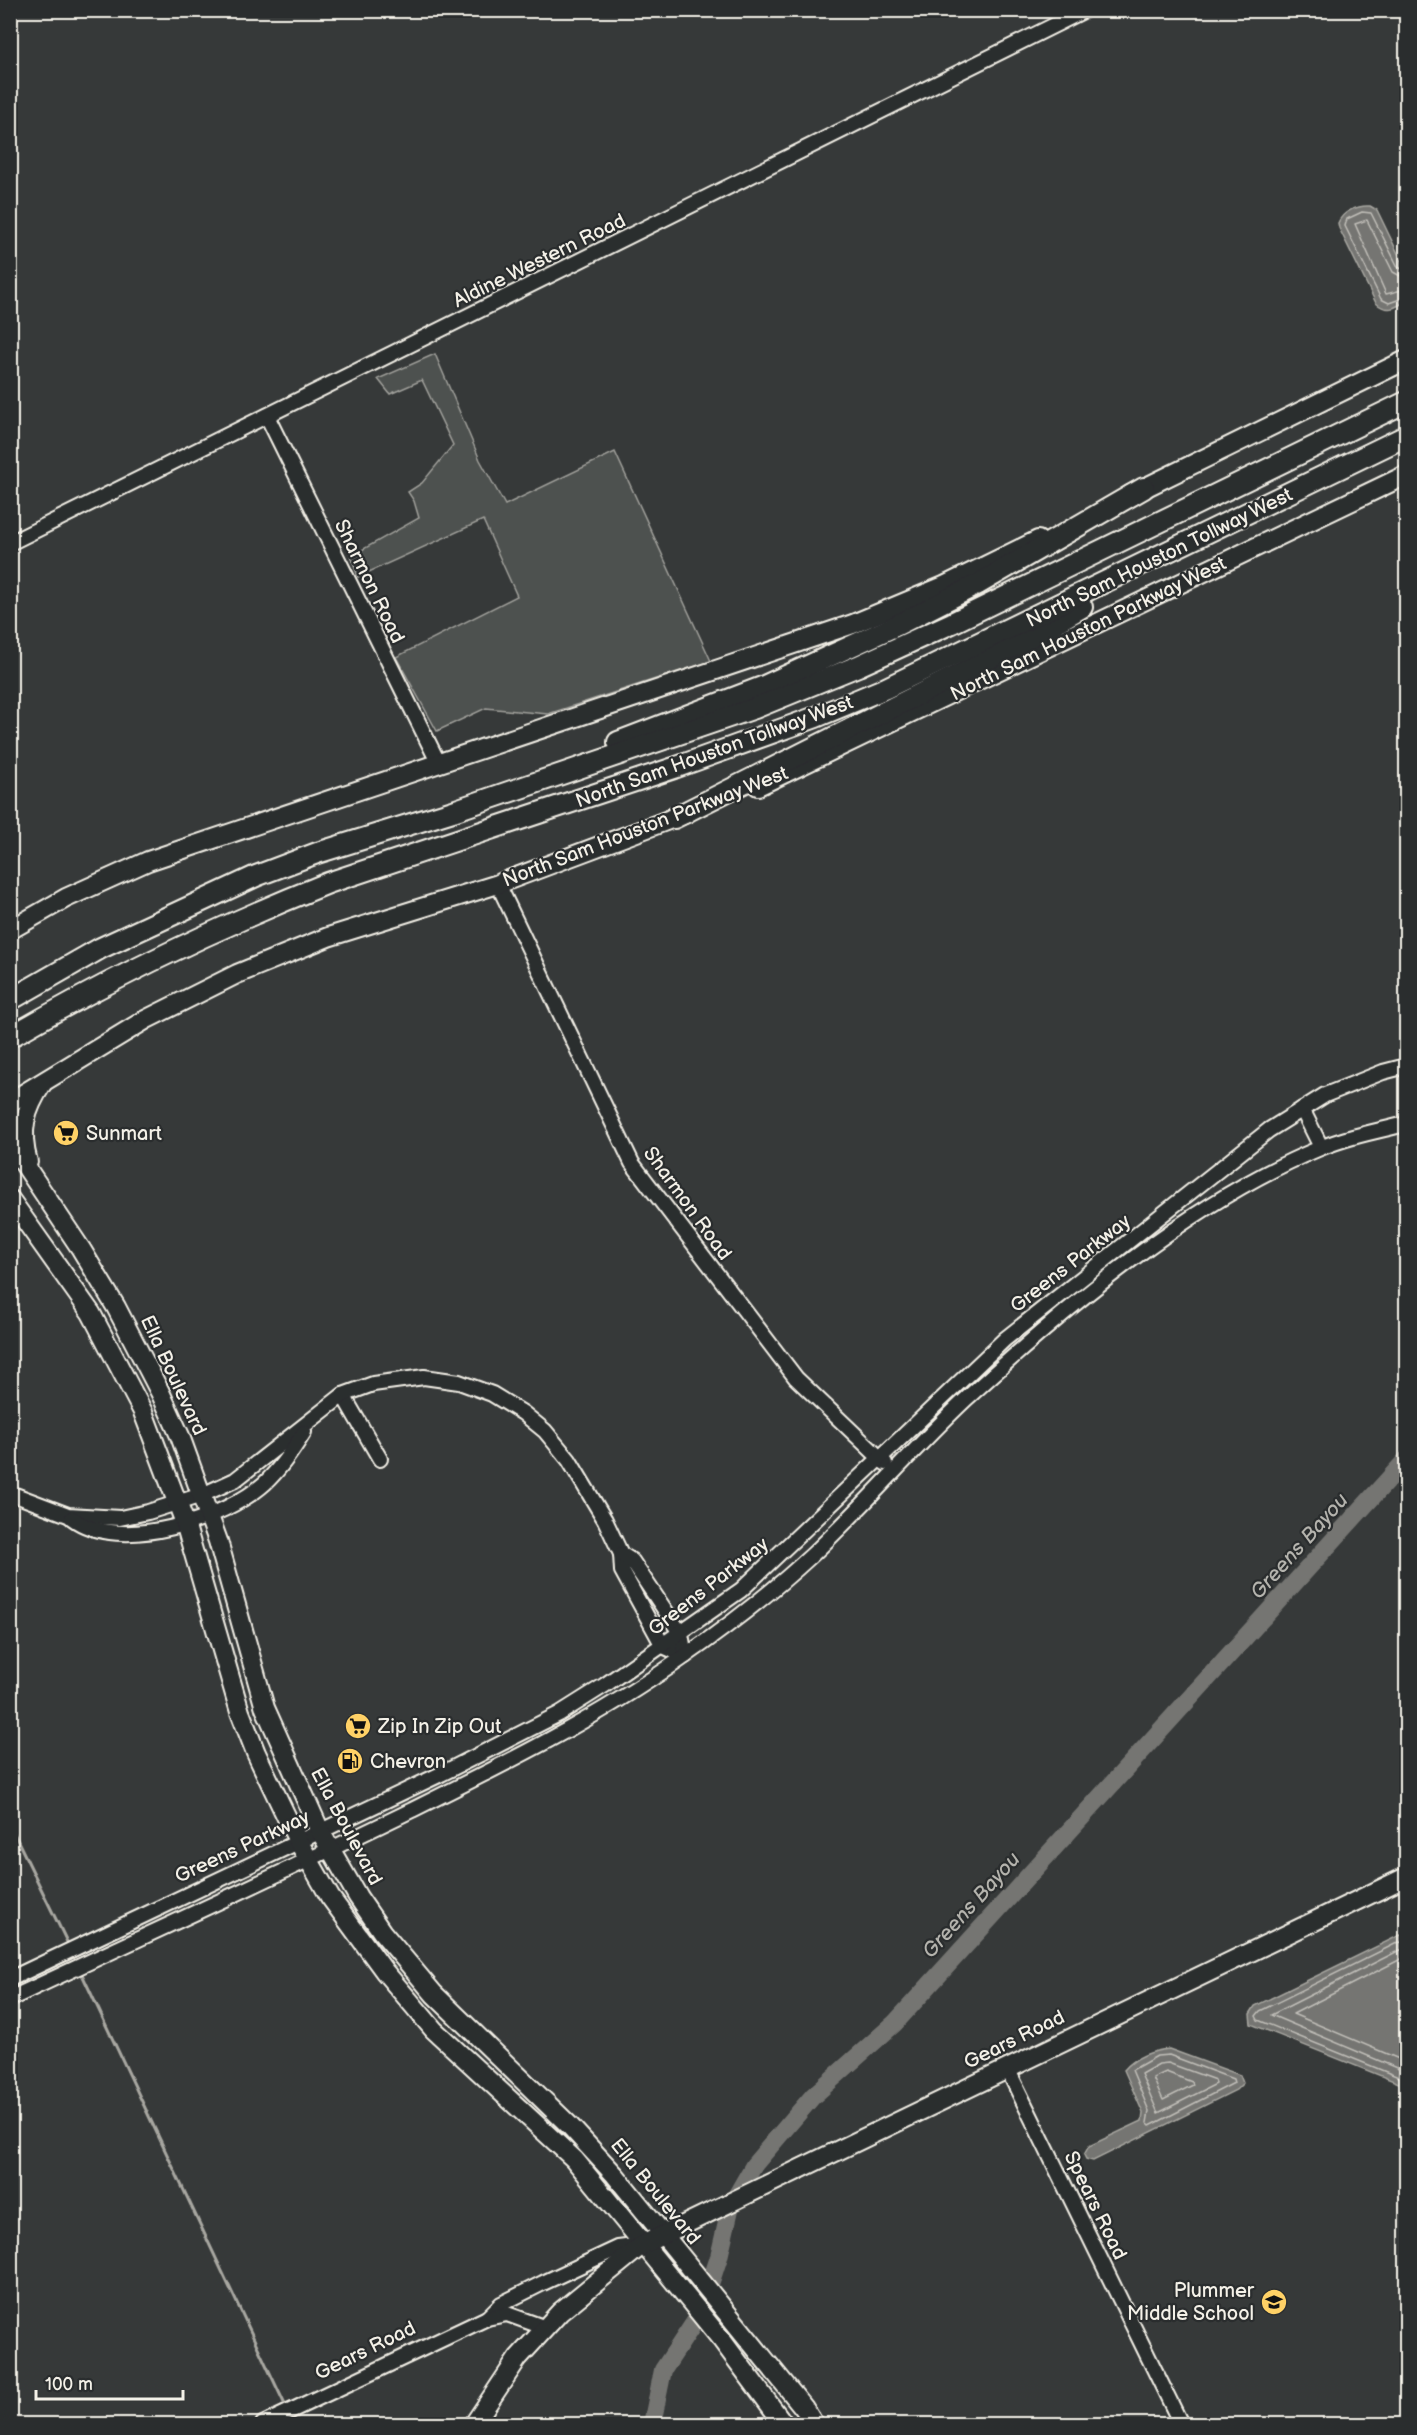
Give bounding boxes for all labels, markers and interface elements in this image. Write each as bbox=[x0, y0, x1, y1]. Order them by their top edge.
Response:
street label: Aldine Western Road bbox=[449, 209, 630, 313]
street label: North Sam Houston Tollway West bbox=[1022, 483, 1297, 633]
street label: Sharmon Road bbox=[329, 516, 409, 647]
street label: North Sam Houston Parkway West bbox=[947, 552, 1230, 706]
street label: North Sam Houston Tollway West bbox=[572, 690, 856, 813]
street label: North Sam Houston Parkway West bbox=[499, 761, 792, 893]
supermarket icon: Sunmart bbox=[51, 1118, 81, 1148]
place label: Sunmart bbox=[86, 1122, 162, 1146]
street label: Sharmon Road bbox=[638, 1142, 736, 1265]
street label: Greens Parkway bbox=[1006, 1209, 1135, 1318]
street label: Ella Boulevard bbox=[135, 1312, 211, 1439]
water label: Greens Bayou bbox=[1245, 1488, 1354, 1605]
street label: Greens Parkway bbox=[644, 1532, 773, 1641]
supermarket icon: Zip In Zip Out bbox=[343, 1711, 373, 1741]
place label: Zip In Zip Out bbox=[377, 1715, 501, 1739]
fuel station icon: Chevron bbox=[335, 1746, 365, 1776]
place label: Chevron bbox=[370, 1750, 446, 1774]
street label: Ella Boulevard bbox=[305, 1764, 387, 1889]
street label: Greens Parkway bbox=[171, 1805, 314, 1889]
water label: Greens Bayou bbox=[917, 1847, 1026, 1964]
street label: Gears Road bbox=[960, 2005, 1069, 2075]
street label: Ella Boulevard bbox=[605, 2134, 705, 2250]
street label: Spears Road bbox=[1059, 2147, 1132, 2264]
place label: Plummer Middle School bbox=[1127, 2279, 1255, 2326]
school or university icon: Plummer Middle School bbox=[1259, 2287, 1289, 2317]
street label: Gears Road bbox=[311, 2316, 420, 2386]
scale bar bbox=[36, 2363, 183, 2401]
text: 100 m bbox=[45, 2374, 93, 2395]

